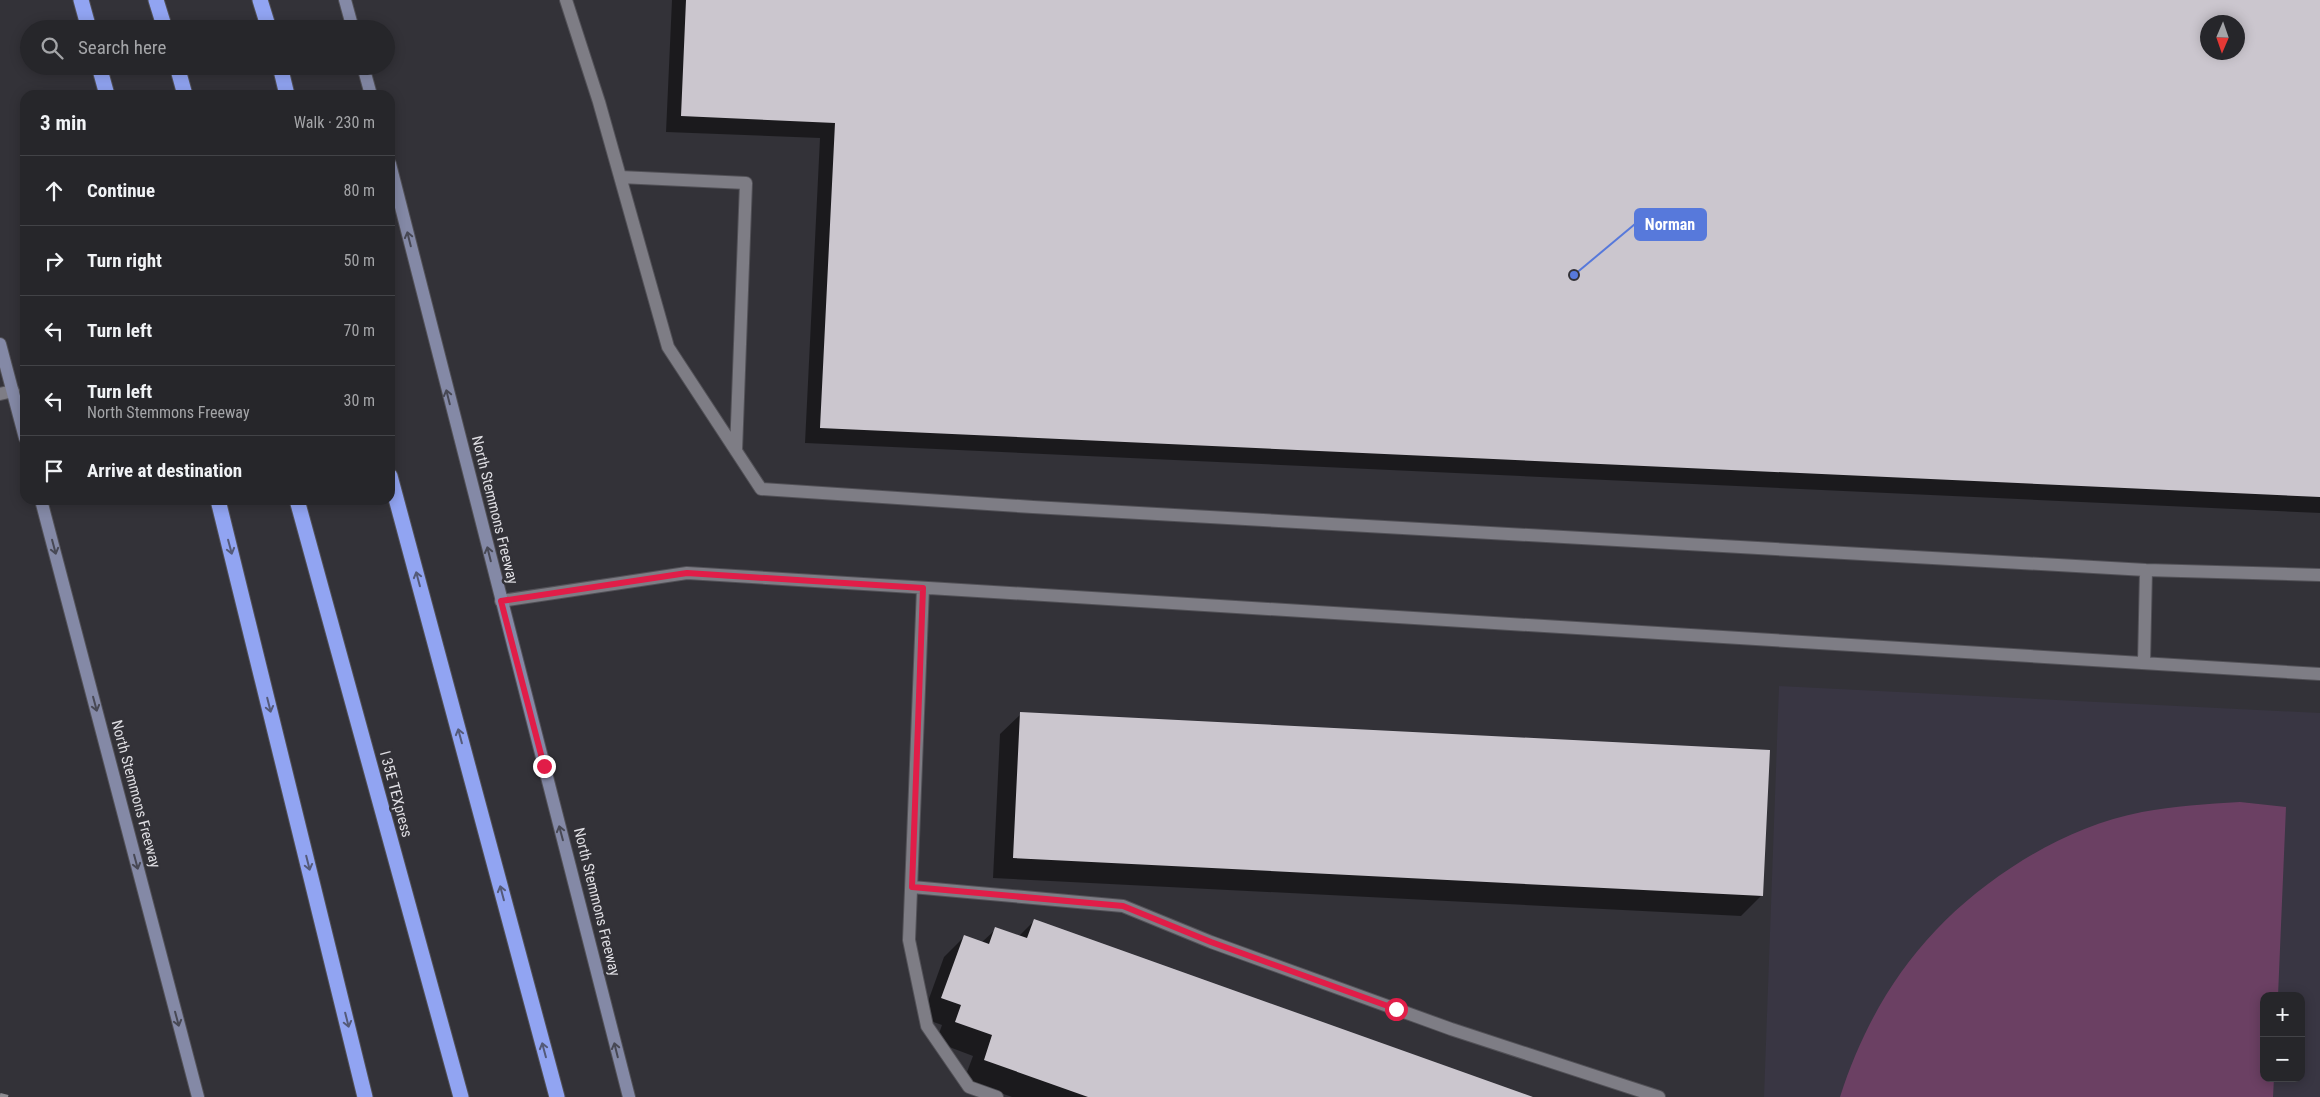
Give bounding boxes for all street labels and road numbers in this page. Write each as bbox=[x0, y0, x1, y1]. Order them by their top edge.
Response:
street label: North Stemmons Freeway bbox=[468, 434, 522, 586]
street label: North Stemmons Freeway bbox=[108, 718, 164, 870]
street label: I 35E TEXpress bbox=[376, 749, 416, 839]
street label: North Stemmons Freeway bbox=[570, 826, 624, 978]

